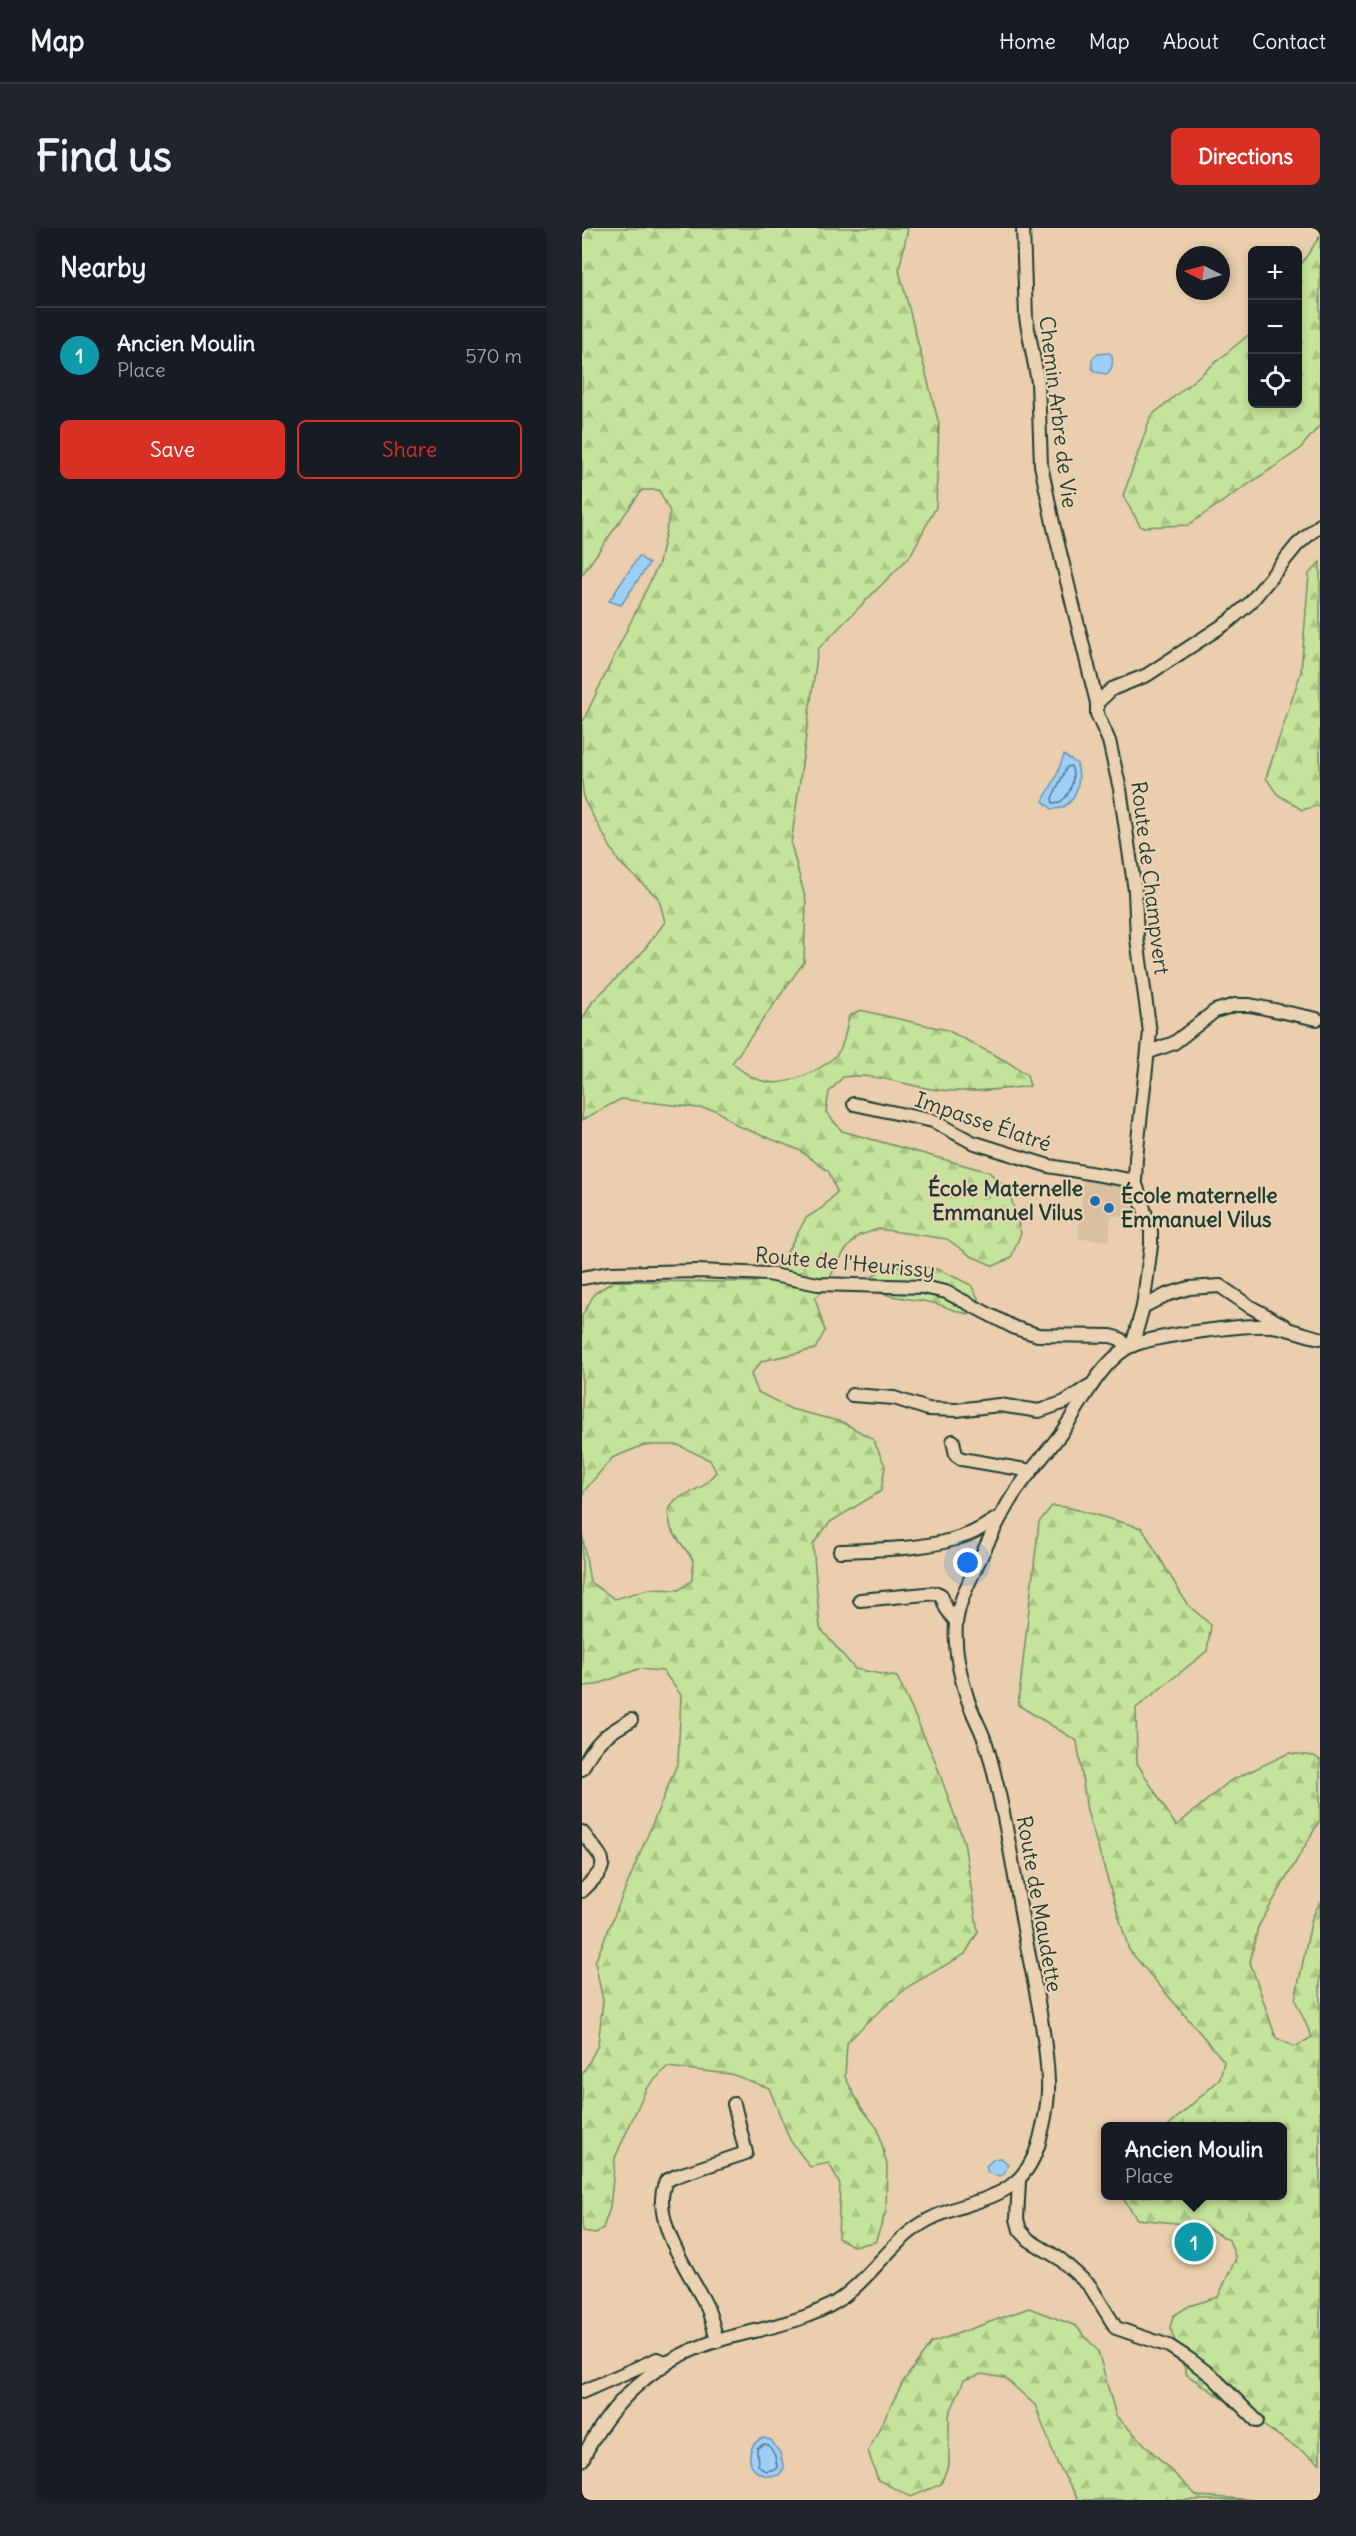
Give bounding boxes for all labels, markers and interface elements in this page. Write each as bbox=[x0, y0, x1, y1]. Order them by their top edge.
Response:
text: Map bbox=[30, 23, 84, 59]
text: Home bbox=[999, 28, 1056, 55]
text: Map bbox=[1089, 28, 1130, 55]
text: About bbox=[1163, 28, 1219, 55]
text: Contact bbox=[1252, 28, 1326, 55]
button: Directions bbox=[1171, 128, 1320, 185]
text: Find us bbox=[36, 130, 172, 182]
north arrow bbox=[1176, 246, 1230, 300]
map controls bbox=[1248, 246, 1302, 408]
button: + bbox=[1248, 246, 1302, 300]
text: Nearby bbox=[60, 251, 146, 284]
button: − bbox=[1248, 300, 1302, 354]
street label: Chemin Arbre de Vie bbox=[1033, 314, 1084, 509]
text: Ancien Moulin bbox=[117, 329, 255, 357]
text: 1 bbox=[76, 343, 83, 368]
text: 570 m bbox=[465, 343, 522, 368]
button: locate bbox=[1248, 354, 1302, 408]
text: Place bbox=[117, 357, 165, 382]
button: Save bbox=[60, 420, 285, 479]
button: Share bbox=[297, 420, 522, 479]
street label: Route de Champvert bbox=[1125, 780, 1176, 976]
street label: Impasse Élatré bbox=[912, 1086, 1055, 1157]
place label: École Maternelle Emmanuel Vilus bbox=[928, 1174, 1083, 1226]
place label: École maternelle Emmanuel Vilus bbox=[1121, 1181, 1278, 1233]
marker: École Maternelle Emmanuel Vilus bbox=[1088, 1194, 1102, 1208]
marker: École maternelle Emmanuel Vilus bbox=[1102, 1201, 1116, 1215]
street label: Route de l'Heurissy bbox=[754, 1241, 936, 1284]
your location bbox=[953, 1548, 982, 1577]
street label: Route de Maudette bbox=[1011, 1814, 1068, 1994]
popup bbox=[1101, 2122, 1287, 2200]
text: Ancien Moulin bbox=[1125, 2135, 1263, 2163]
text: Place bbox=[1125, 2163, 1173, 2188]
pin: 1 bbox=[1174, 2220, 1214, 2264]

